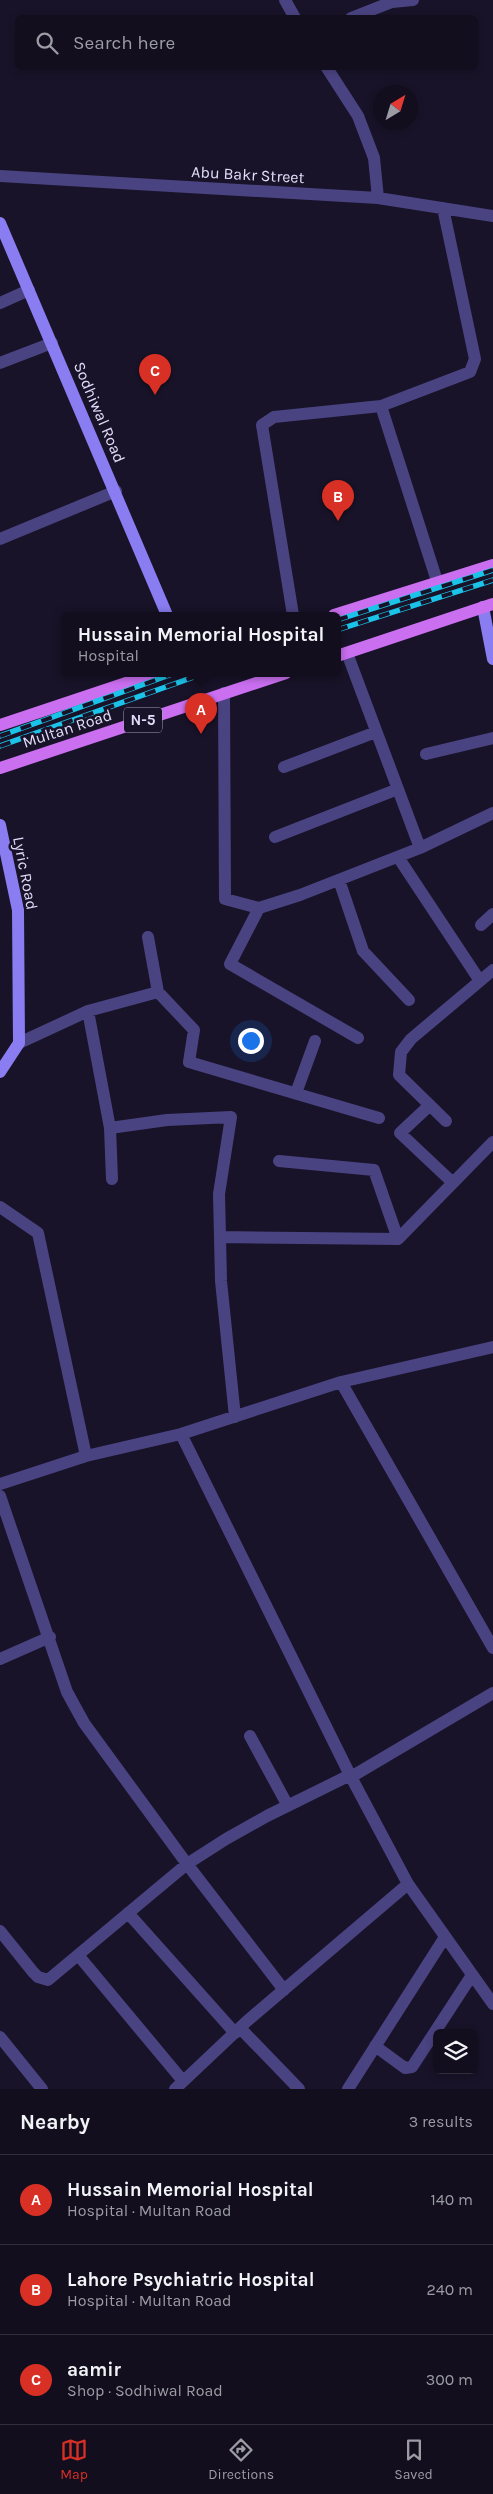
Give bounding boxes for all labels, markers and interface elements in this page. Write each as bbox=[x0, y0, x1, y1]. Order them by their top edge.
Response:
search box bbox=[15, 15, 478, 70]
icon: search bbox=[33, 29, 61, 57]
text: Search here bbox=[73, 32, 175, 54]
north arrow bbox=[373, 85, 418, 130]
street label: Abu Bakr Street bbox=[191, 162, 305, 187]
pin: C bbox=[139, 354, 171, 395]
street label: Sodhiwal Road bbox=[70, 359, 129, 466]
pin: B bbox=[322, 480, 354, 521]
popup bbox=[61, 612, 341, 677]
text: Hussain Memorial Hospital bbox=[78, 624, 324, 646]
text: Hospital bbox=[78, 646, 139, 665]
pin: A bbox=[185, 693, 217, 734]
street label: Multan Road bbox=[20, 705, 114, 752]
road number: N-5 bbox=[124, 708, 162, 732]
street label: Lyric Road bbox=[9, 835, 42, 911]
your location bbox=[238, 1028, 264, 1054]
map controls bbox=[433, 2029, 478, 2074]
button: layers bbox=[433, 2029, 478, 2074]
text: Nearby bbox=[20, 2110, 90, 2134]
text: 3 results bbox=[409, 2112, 473, 2131]
text: Hussain Memorial Hospital bbox=[67, 2179, 314, 2201]
text: A bbox=[31, 2190, 41, 2209]
text: 140 m bbox=[431, 2190, 473, 2209]
text: Hospital · Multan Road bbox=[67, 2201, 232, 2220]
text: Lahore Psychiatric Hospital bbox=[67, 2269, 314, 2291]
text: B bbox=[31, 2280, 41, 2299]
text: 240 m bbox=[427, 2280, 473, 2299]
text: Hospital · Multan Road bbox=[67, 2291, 232, 2310]
text: aamir bbox=[67, 2359, 121, 2381]
text: C bbox=[31, 2370, 41, 2389]
text: 300 m bbox=[426, 2370, 473, 2389]
text: Shop · Sodhiwal Road bbox=[67, 2381, 223, 2400]
tab: Map bbox=[60, 2436, 88, 2483]
tab: Directions bbox=[208, 2436, 274, 2483]
tab: Saved bbox=[394, 2436, 433, 2483]

